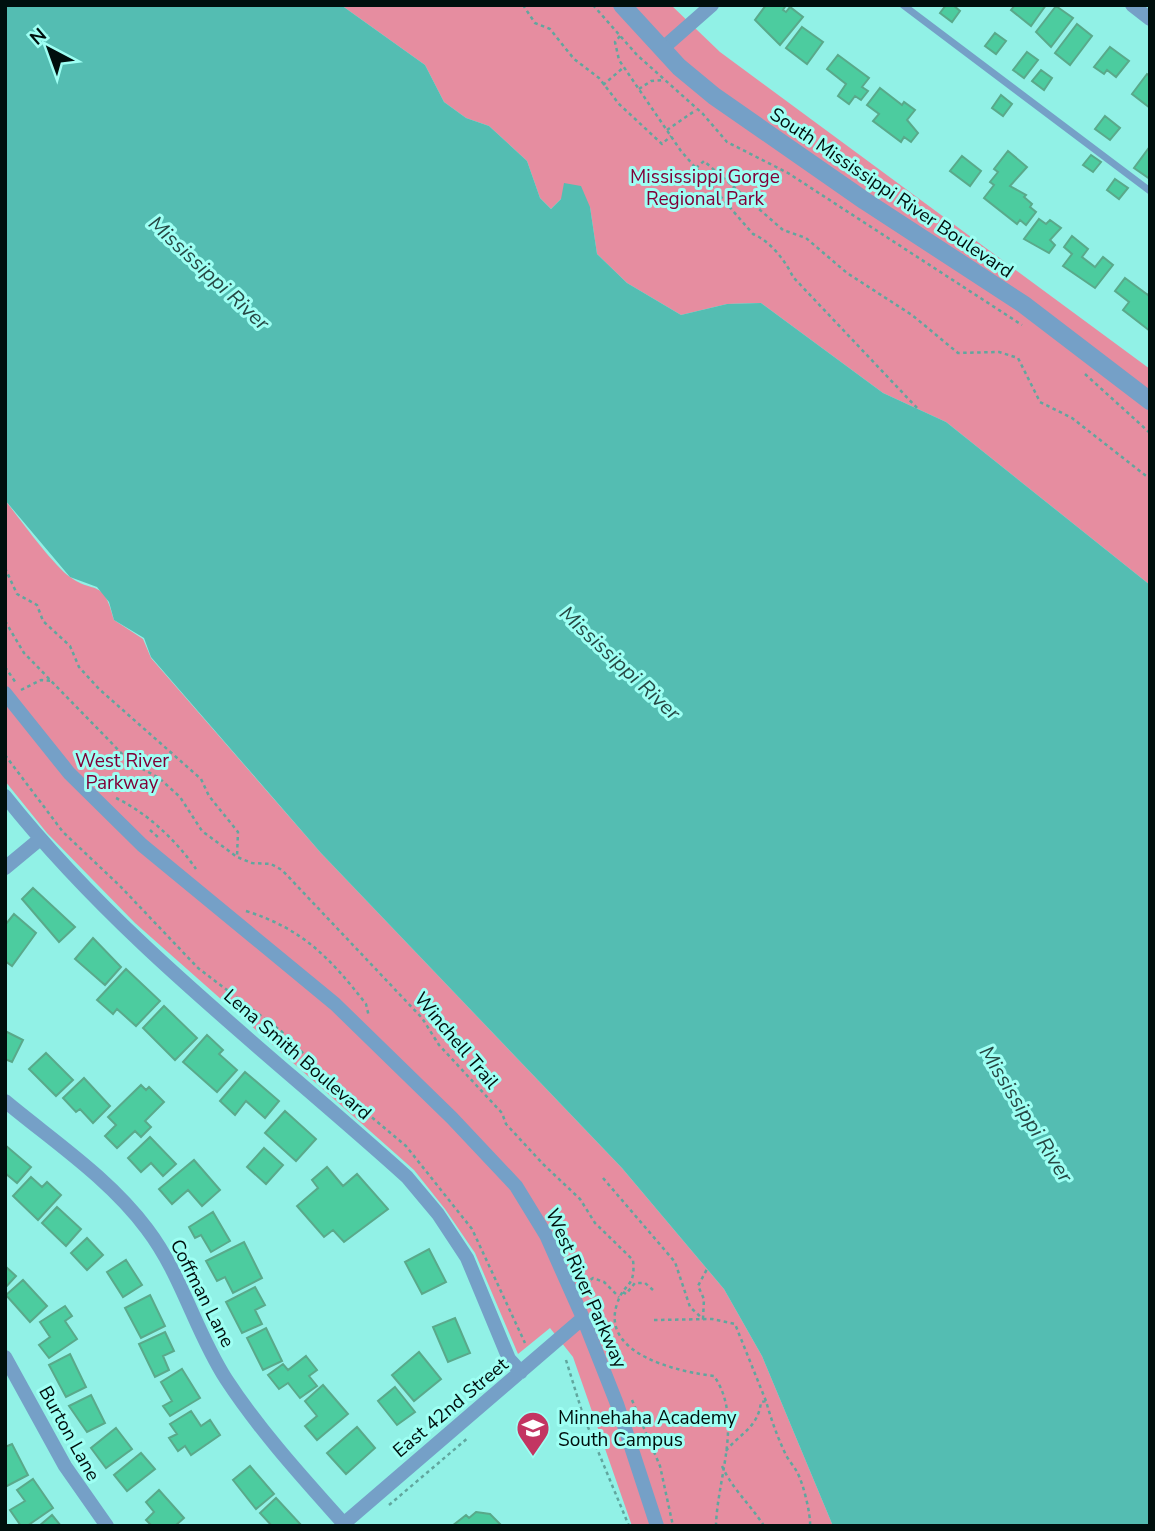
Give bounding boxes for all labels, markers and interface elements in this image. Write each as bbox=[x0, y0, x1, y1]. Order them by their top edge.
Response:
north arrow bbox=[14, 14, 84, 84]
text: N bbox=[25, 22, 52, 51]
street label: South Mississippi River Boulevard bbox=[765, 101, 1018, 284]
park label: Mississippi Gorge Regional Park bbox=[630, 164, 780, 212]
water label: Mississippi River bbox=[142, 210, 276, 337]
water label: Mississippi River bbox=[553, 600, 687, 727]
park label: West River Parkway bbox=[75, 748, 169, 796]
street label: Lena Smith Boulevard bbox=[218, 983, 377, 1126]
street label: Winchell Trail bbox=[408, 987, 505, 1095]
water label: Mississippi River bbox=[973, 1040, 1079, 1188]
street label: West River Parkway bbox=[539, 1204, 633, 1373]
street label: Coffman Lane bbox=[164, 1235, 241, 1352]
street label: East 42nd Street bbox=[388, 1352, 514, 1464]
street label: Burton Lane bbox=[32, 1381, 106, 1486]
place label: Minnehaha Academy South Campus bbox=[558, 1405, 737, 1453]
school or university icon: Minnehaha Academy South Campus bbox=[514, 1409, 552, 1458]

